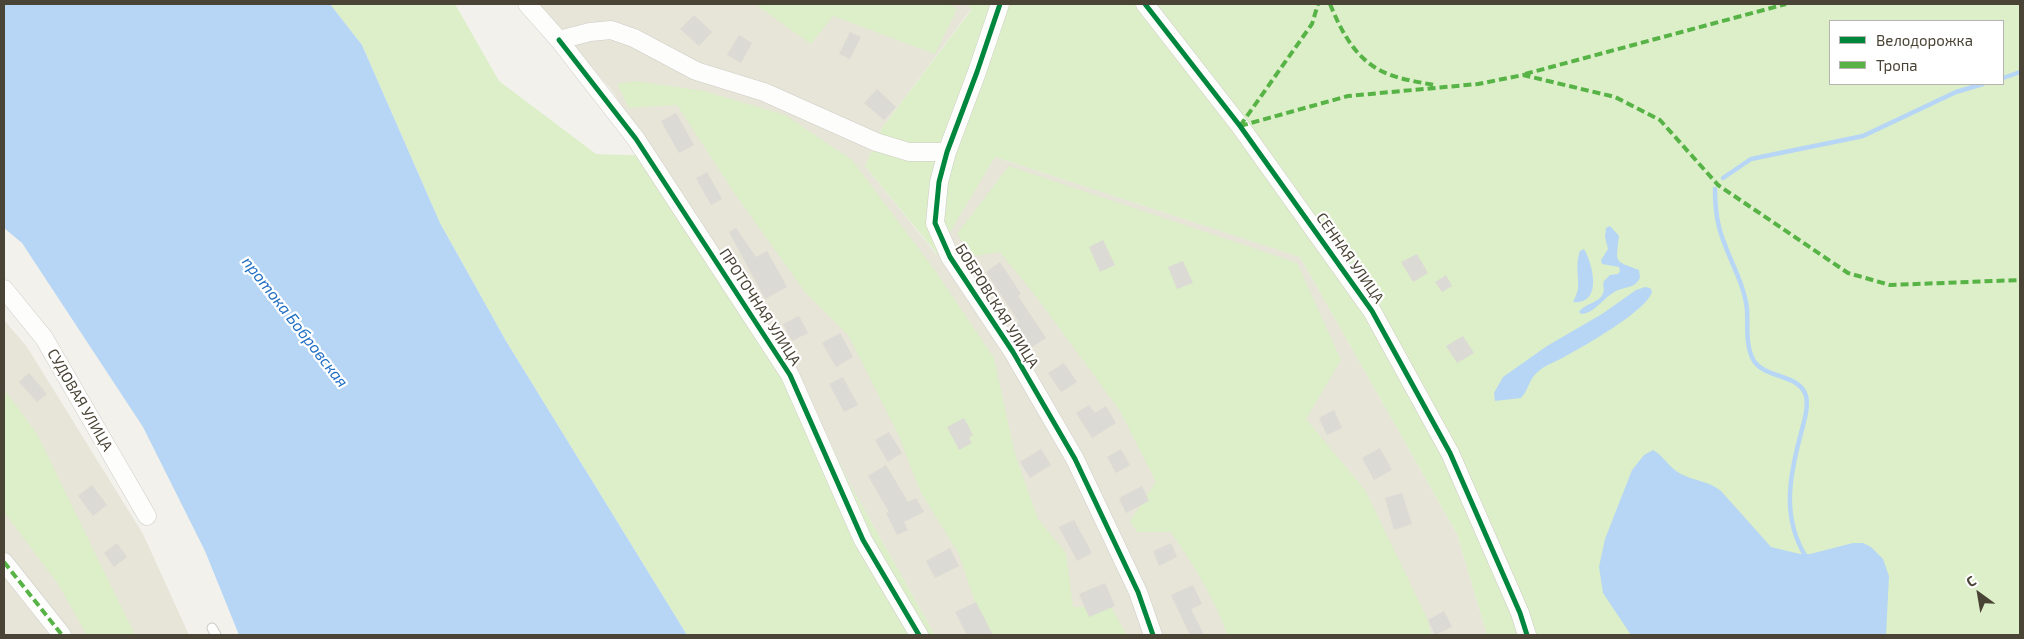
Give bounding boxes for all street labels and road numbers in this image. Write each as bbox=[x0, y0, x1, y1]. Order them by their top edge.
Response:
street label: СЕННАЯ УЛИЦА bbox=[1312, 209, 1388, 307]
street label: БОБРОВСКАЯ УЛИЦА bbox=[951, 241, 1043, 371]
street label: ПРОТОЧНАЯ УЛИЦА bbox=[715, 245, 805, 369]
street label: СУДОВАЯ УЛИЦА bbox=[43, 346, 117, 454]

